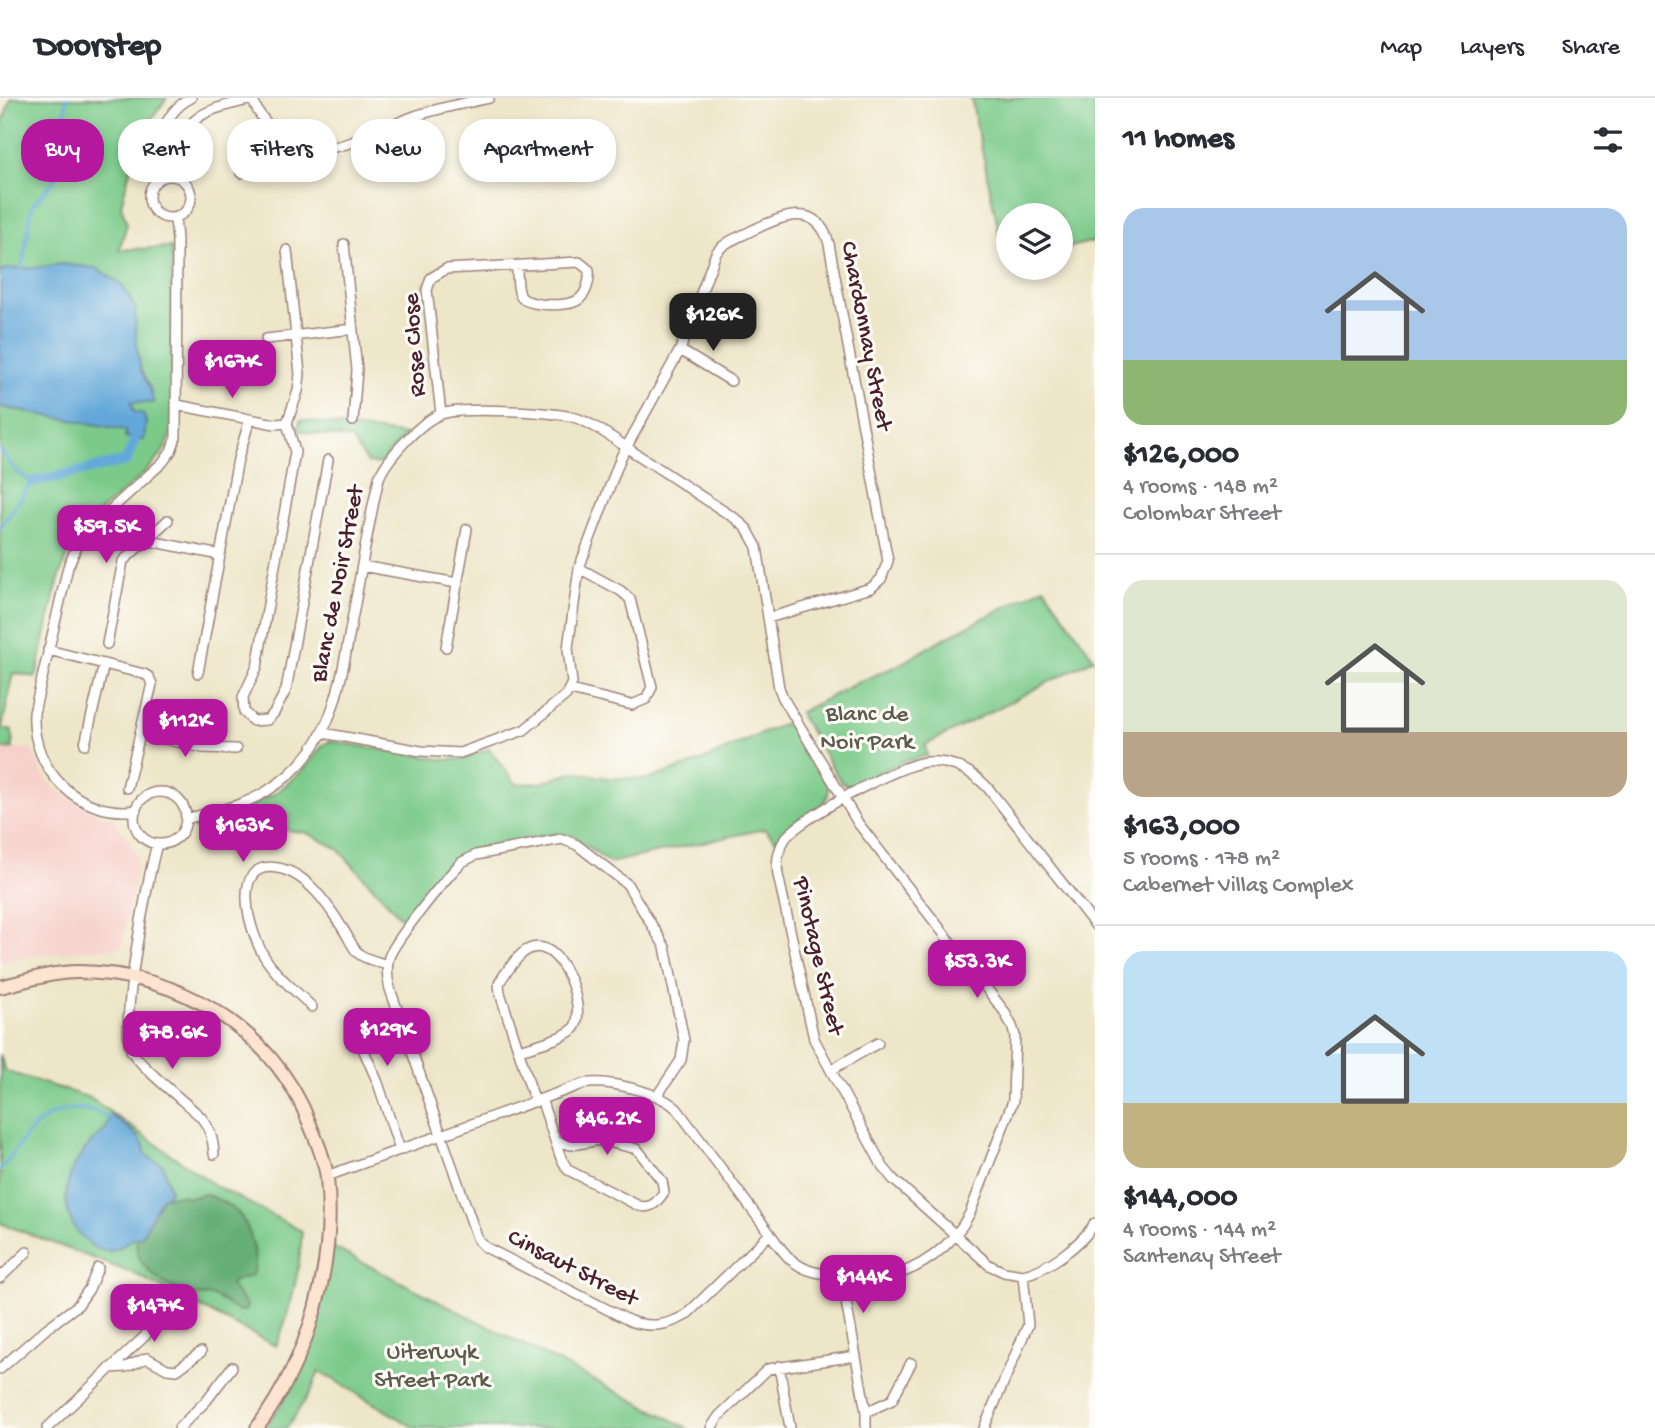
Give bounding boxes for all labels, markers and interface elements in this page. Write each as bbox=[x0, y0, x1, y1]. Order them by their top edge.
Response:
text: Doorstep bbox=[35, 29, 161, 67]
text: Map bbox=[1380, 34, 1422, 63]
text: Layers bbox=[1460, 34, 1524, 63]
text: Share bbox=[1562, 34, 1620, 63]
chip: Buy bbox=[21, 119, 104, 182]
chip: Rent bbox=[118, 119, 213, 182]
chip: Filters bbox=[227, 119, 337, 182]
chip: New bbox=[351, 119, 445, 182]
chip: Apartment bbox=[459, 119, 616, 182]
icon: filters bbox=[1589, 121, 1627, 159]
text: 11 homes bbox=[1123, 123, 1234, 158]
map controls bbox=[996, 203, 1073, 280]
button: layers bbox=[996, 203, 1073, 280]
street label: Chardonnay Street bbox=[832, 239, 898, 435]
icon: home bbox=[1312, 253, 1438, 379]
street label: Rose Close bbox=[398, 292, 434, 398]
pin: $126K bbox=[664, 294, 762, 353]
text: $126K bbox=[685, 302, 741, 329]
pin: $167K bbox=[183, 341, 281, 400]
text: $167K bbox=[204, 349, 260, 376]
text: $126,000 bbox=[1123, 439, 1239, 474]
text: 4 rooms · 148 m² bbox=[1123, 474, 1278, 501]
street label: Blanc de Noir Street bbox=[306, 481, 373, 686]
text: Colombar Street bbox=[1123, 501, 1281, 528]
pin: $59.5K bbox=[49, 505, 163, 565]
text: $59.5K bbox=[73, 514, 139, 541]
icon: home bbox=[1312, 625, 1438, 751]
pin: $112K bbox=[136, 700, 234, 759]
park label: Blanc de Noir Park bbox=[820, 701, 916, 758]
text: $112K bbox=[159, 708, 211, 735]
pin: $163K bbox=[194, 804, 292, 864]
text: $163,000 bbox=[1123, 811, 1240, 846]
text: $163K bbox=[215, 813, 271, 840]
text: 5 rooms · 178 m² bbox=[1123, 846, 1280, 873]
street label: Pinotage Street bbox=[785, 873, 850, 1040]
text: Cabernet Villas Complex bbox=[1123, 873, 1354, 900]
pin: $53.3K bbox=[920, 940, 1034, 1000]
text: $53.3K bbox=[944, 949, 1010, 976]
icon: home bbox=[1312, 996, 1438, 1122]
pin: $129K bbox=[338, 1009, 436, 1068]
pin: $78.6K bbox=[115, 1012, 229, 1071]
text: $129K bbox=[359, 1017, 415, 1044]
text: $78.6K bbox=[139, 1020, 205, 1047]
pin: $46.2K bbox=[550, 1098, 664, 1157]
text: $46.2K bbox=[575, 1106, 639, 1133]
text: $144,000 bbox=[1123, 1182, 1238, 1217]
text: 4 rooms · 144 m² bbox=[1123, 1217, 1276, 1244]
street label: Cinsaut Street bbox=[502, 1224, 644, 1315]
text: Santenay Street bbox=[1123, 1244, 1280, 1271]
pin: $144K bbox=[814, 1256, 912, 1315]
text: $144K bbox=[836, 1264, 890, 1291]
pin: $147K bbox=[105, 1284, 203, 1344]
text: $147K bbox=[126, 1293, 182, 1320]
park label: Uiterwyk Street Park bbox=[374, 1339, 492, 1396]

